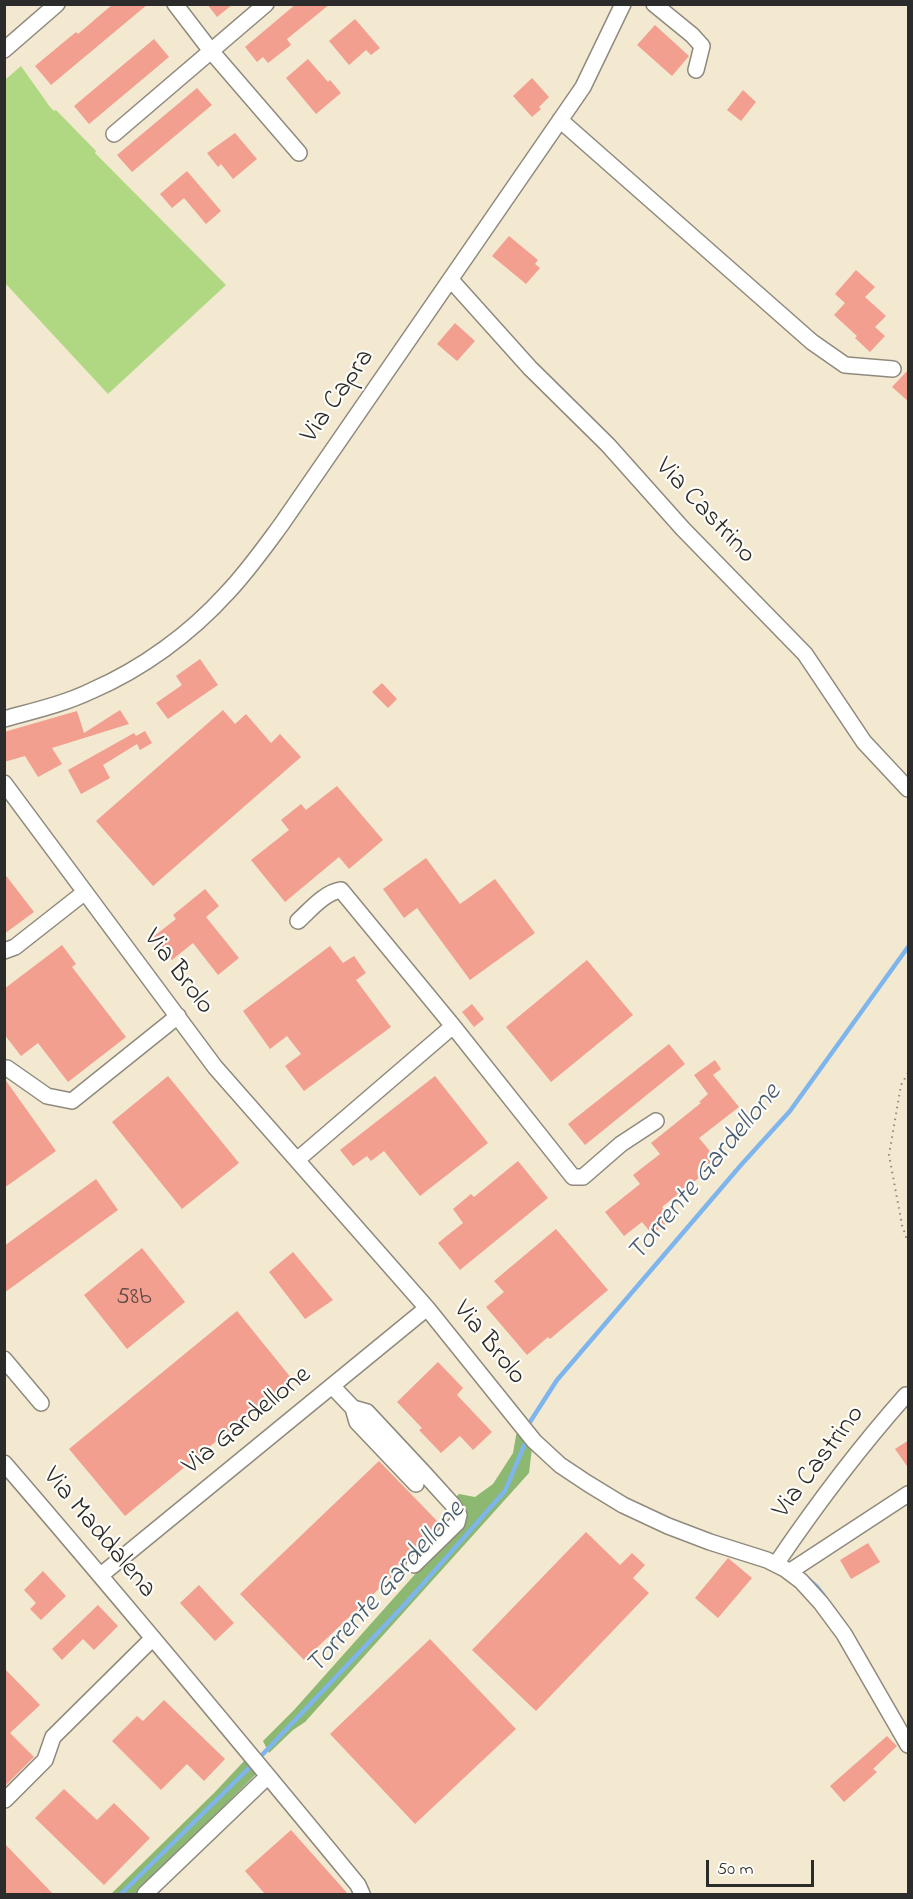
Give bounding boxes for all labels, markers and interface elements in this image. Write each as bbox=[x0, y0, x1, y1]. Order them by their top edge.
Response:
street label: Via Capra bbox=[295, 344, 383, 450]
street label: Via Castrino bbox=[647, 452, 761, 572]
street label: Via Brolo bbox=[134, 924, 220, 1022]
water label: Torrente Gardellone bbox=[622, 1078, 790, 1270]
house number: 58b bbox=[116, 1285, 152, 1313]
street label: Via Brolo bbox=[444, 1296, 532, 1392]
street label: Via Gardellone bbox=[177, 1360, 319, 1484]
street label: Via Castrino bbox=[767, 1400, 873, 1526]
street label: Via Maddalena bbox=[34, 1462, 162, 1606]
water label: Torrente Gardellone bbox=[300, 1495, 474, 1683]
scale bar bbox=[709, 1848, 817, 1886]
text: 50 m bbox=[717, 1857, 754, 1883]

